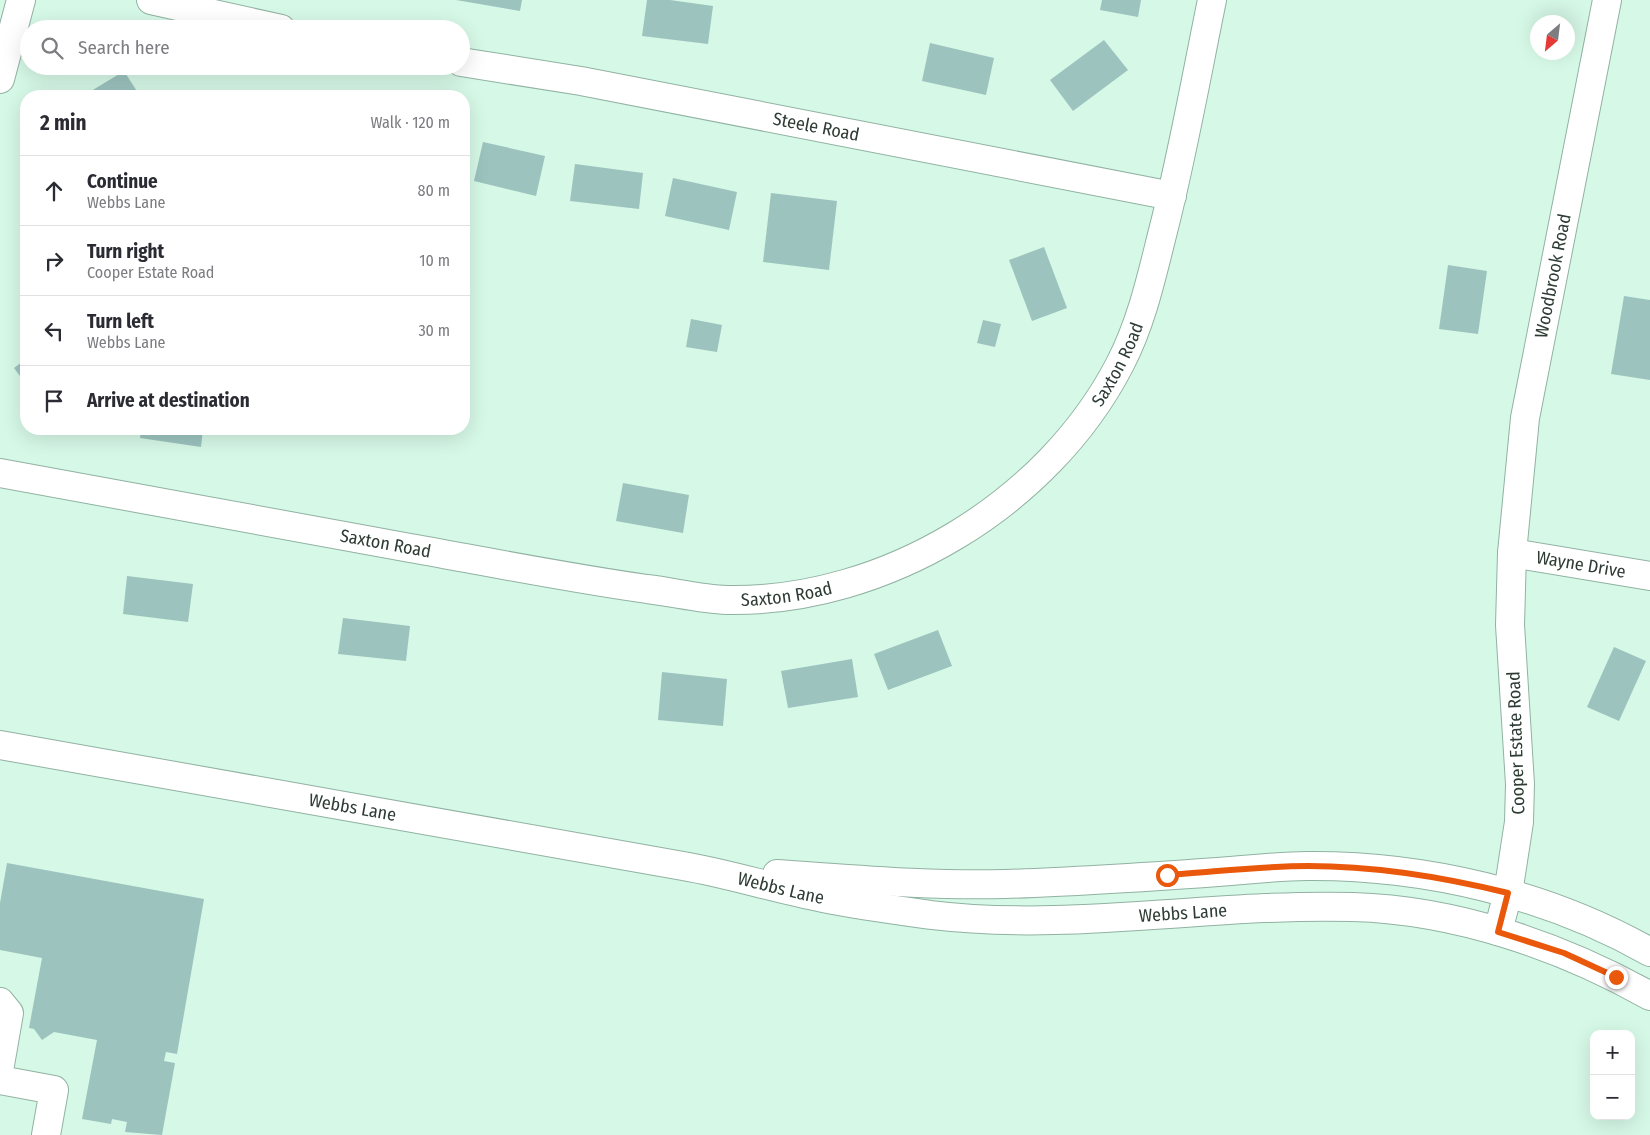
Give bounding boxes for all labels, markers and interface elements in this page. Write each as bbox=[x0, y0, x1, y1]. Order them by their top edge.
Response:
north arrow bbox=[1530, 15, 1575, 60]
search box bbox=[20, 20, 470, 75]
icon: search bbox=[38, 34, 66, 62]
text: Search here bbox=[78, 36, 170, 59]
street label: Steele Road bbox=[771, 108, 861, 146]
text: 2 min bbox=[40, 110, 87, 136]
text: Walk · 120 m bbox=[371, 113, 450, 132]
text: Continue bbox=[87, 170, 158, 193]
icon: ahead bbox=[40, 177, 68, 205]
text: 80 m bbox=[418, 181, 450, 200]
text: Webbs Lane bbox=[87, 193, 166, 212]
street label: Woodbrook Road bbox=[1530, 212, 1576, 340]
text: Turn right bbox=[87, 240, 164, 263]
icon: right bbox=[40, 247, 68, 275]
text: 10 m bbox=[419, 251, 450, 270]
text: Cooper Estate Road bbox=[87, 263, 214, 282]
text: Turn left bbox=[87, 310, 154, 333]
icon: left bbox=[40, 317, 68, 345]
street label: Saxton Road bbox=[1087, 319, 1148, 411]
text: 30 m bbox=[418, 321, 450, 340]
text: Webbs Lane bbox=[87, 333, 166, 352]
icon: arrive bbox=[40, 387, 68, 415]
text: Arrive at destination bbox=[87, 389, 250, 412]
street label: Saxton Road bbox=[338, 524, 433, 563]
street label: Wayne Drive bbox=[1535, 546, 1628, 583]
street label: Saxton Road bbox=[741, 577, 834, 611]
street label: Cooper Estate Road bbox=[1503, 671, 1529, 815]
street label: Webbs Lane bbox=[307, 789, 398, 826]
route start bbox=[1156, 864, 1179, 887]
street label: Webbs Lane bbox=[735, 867, 826, 909]
street label: Webbs Lane bbox=[1138, 899, 1228, 927]
route end bbox=[1605, 966, 1628, 989]
map controls bbox=[1590, 1030, 1635, 1120]
button: + bbox=[1590, 1030, 1635, 1075]
button: − bbox=[1590, 1075, 1635, 1120]

